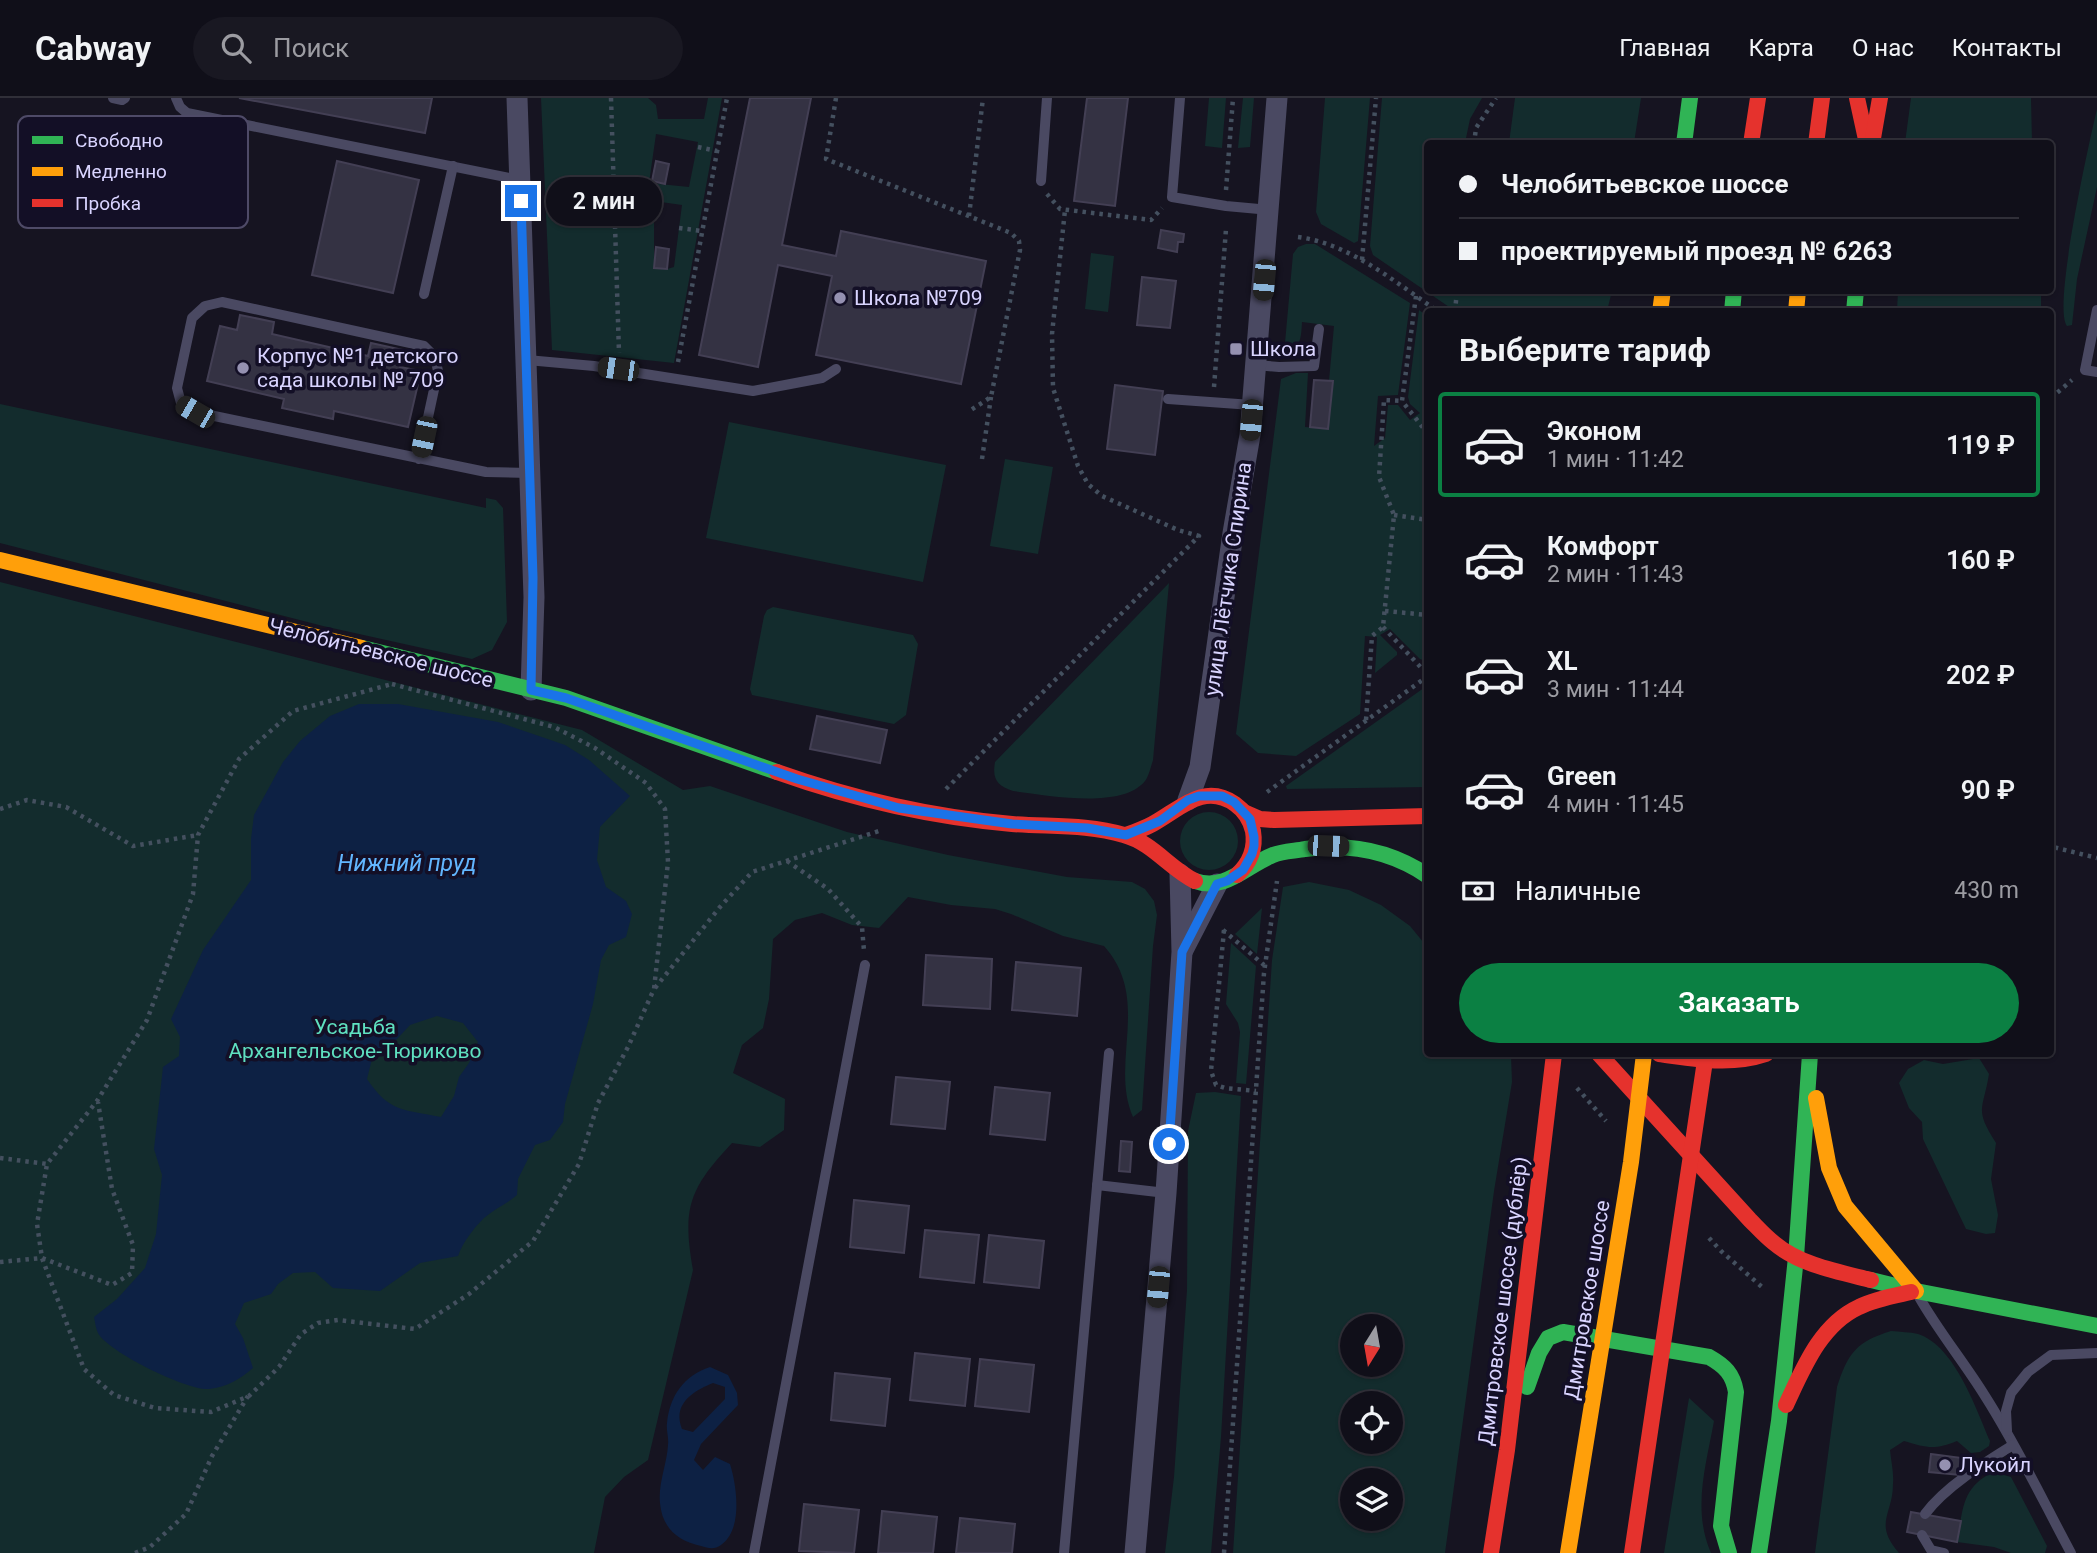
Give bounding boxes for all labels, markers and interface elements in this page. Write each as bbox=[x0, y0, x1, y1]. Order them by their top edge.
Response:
search box bbox=[193, 17, 683, 80]
text: Cabway bbox=[35, 29, 151, 68]
icon: search bbox=[217, 29, 255, 67]
text: Поиск bbox=[273, 33, 349, 63]
text: Главная bbox=[1619, 34, 1710, 62]
text: Карта bbox=[1748, 34, 1814, 62]
text: О нас bbox=[1852, 34, 1914, 62]
text: Контакты bbox=[1952, 34, 2062, 62]
legend bbox=[18, 116, 248, 228]
text: Свободно bbox=[75, 129, 163, 152]
text: Медленно bbox=[75, 160, 167, 183]
text: Челобитьевское шоссе bbox=[1501, 169, 1788, 199]
callout: 2 мин bbox=[546, 176, 661, 226]
route end bbox=[505, 185, 537, 217]
text: 2 мин bbox=[573, 188, 635, 215]
text: Пробка bbox=[75, 192, 141, 215]
text: проектируемый проезд № 6263 bbox=[1501, 236, 1892, 266]
car bbox=[1252, 258, 1277, 302]
place label: Школа №709 bbox=[854, 286, 982, 310]
marker: Школа №709 bbox=[832, 290, 848, 306]
text: Выберите тариф bbox=[1459, 331, 1711, 369]
place label: Школа bbox=[1250, 337, 1316, 361]
marker: Школа bbox=[1228, 341, 1244, 357]
place label: Корпус №1 детского сада школы № 709 bbox=[257, 344, 458, 392]
car bbox=[596, 356, 641, 382]
marker: Корпус №1 детского сада школы № 709 bbox=[235, 360, 251, 376]
car bbox=[172, 392, 219, 432]
car bbox=[1239, 398, 1264, 442]
icon: car bbox=[1463, 413, 1526, 476]
car bbox=[410, 414, 439, 460]
text: Эконом bbox=[1547, 416, 1642, 446]
text: 119 ₽ bbox=[1946, 430, 2015, 460]
text: 1 мин · 11:42 bbox=[1547, 446, 1684, 473]
street label: улица Лётчика Спирина bbox=[1200, 461, 1256, 697]
icon: car bbox=[1463, 528, 1526, 591]
text: Комфорт bbox=[1547, 531, 1659, 561]
text: 160 ₽ bbox=[1946, 545, 2015, 575]
text: 2 мин · 11:43 bbox=[1547, 561, 1684, 588]
street label: Челобитьевское шоссе bbox=[266, 613, 496, 693]
icon: car bbox=[1463, 643, 1526, 706]
text: XL bbox=[1547, 646, 1578, 676]
text: 202 ₽ bbox=[1946, 660, 2015, 690]
text: 3 мин · 11:44 bbox=[1547, 676, 1684, 703]
icon: car bbox=[1463, 758, 1526, 821]
text: Green bbox=[1547, 761, 1617, 791]
text: 90 ₽ bbox=[1961, 775, 2015, 805]
text: 4 мин · 11:45 bbox=[1547, 791, 1684, 818]
car bbox=[1307, 835, 1350, 857]
water label: Нижний пруд bbox=[338, 850, 476, 877]
icon: cash bbox=[1459, 872, 1497, 910]
text: Наличные bbox=[1515, 876, 1641, 906]
text: 430 m bbox=[1954, 877, 2019, 904]
button: Заказать bbox=[1459, 963, 2019, 1043]
park label: Усадьба Архангельское-Тюриково bbox=[228, 1015, 482, 1063]
route start bbox=[1153, 1128, 1185, 1160]
street label: Дмитровское шоссе (дублёр) bbox=[1473, 1155, 1533, 1447]
street label: Дмитровское шоссе bbox=[1559, 1198, 1615, 1402]
car bbox=[1146, 1265, 1171, 1309]
north arrow bbox=[1340, 1314, 1404, 1377]
map controls bbox=[1340, 1314, 1403, 1531]
button: locate bbox=[1340, 1391, 1403, 1454]
place label: Лукойл bbox=[1959, 1453, 2031, 1477]
marker: Лукойл bbox=[1937, 1457, 1953, 1473]
button: layers bbox=[1340, 1468, 1403, 1531]

